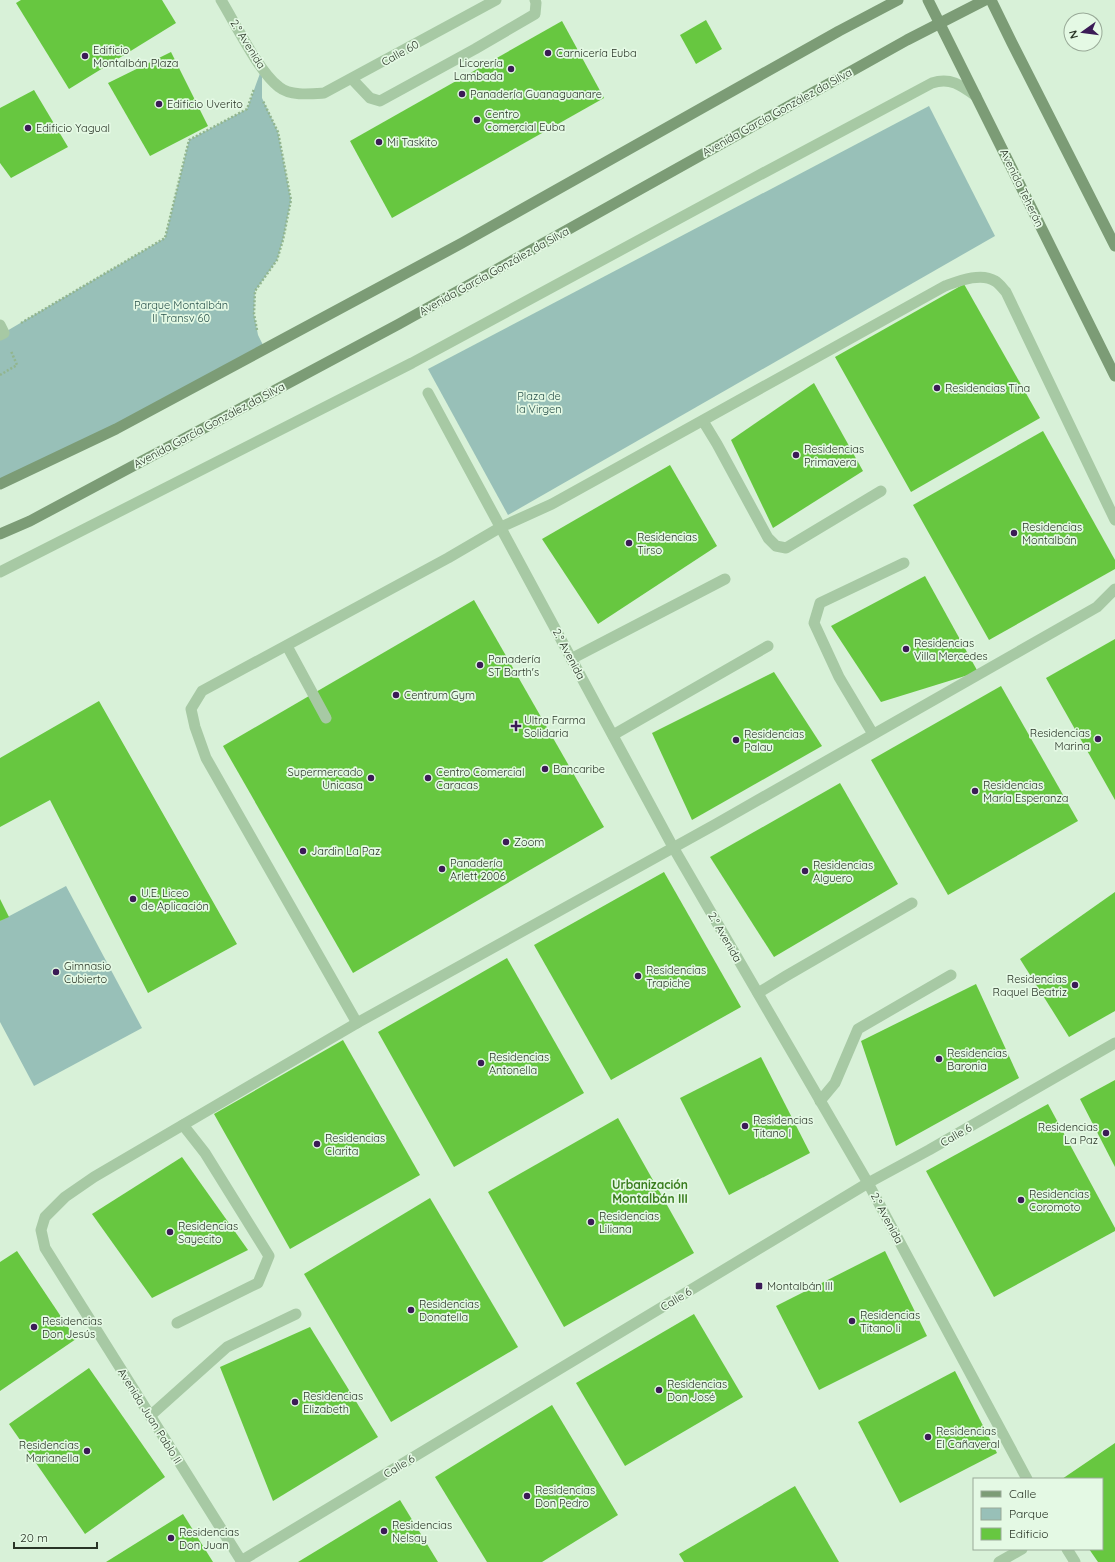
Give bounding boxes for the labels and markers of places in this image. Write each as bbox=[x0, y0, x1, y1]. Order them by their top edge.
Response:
place label: Edificio Montalbán Plaza bbox=[93, 43, 178, 70]
place label: Carnicería Euba bbox=[556, 46, 637, 60]
marker: Carnicería Euba bbox=[543, 48, 553, 58]
marker: Edificio Montalbán Plaza bbox=[80, 51, 90, 61]
place label: Licorería Lambada bbox=[454, 56, 503, 83]
marker: Licorería Lambada bbox=[506, 64, 516, 74]
place label: Panadería Guanaguanare bbox=[470, 87, 602, 101]
marker: Panadería Guanaguanare bbox=[457, 89, 467, 99]
place label: Edificio Uverito bbox=[167, 97, 243, 111]
marker: Edificio Uverito bbox=[154, 99, 164, 109]
place label: Centro Comercial Euba bbox=[485, 107, 565, 134]
marker: Centro Comercial Euba bbox=[472, 115, 482, 125]
place label: Edificio Yagual bbox=[36, 121, 110, 135]
marker: Edificio Yagual bbox=[23, 123, 33, 133]
place label: Mi Taskito bbox=[387, 135, 438, 149]
marker: Mi Taskito bbox=[374, 137, 384, 147]
place label: Residencias Tina bbox=[945, 381, 1030, 395]
marker: Residencias Tina bbox=[932, 383, 942, 393]
place label: Residencias Primavera bbox=[804, 442, 864, 469]
marker: Residencias Primavera bbox=[791, 450, 801, 460]
place label: Residencias Montalbán bbox=[1022, 520, 1082, 547]
marker: Residencias Montalbán bbox=[1009, 528, 1019, 538]
place label: Residencias Tirso bbox=[637, 530, 697, 557]
marker: Residencias Tirso bbox=[624, 538, 634, 548]
place label: Residencias Villa Mercedes bbox=[914, 636, 988, 663]
marker: Residencias Villa Mercedes bbox=[901, 644, 911, 654]
place label: Panadería ST Barth's bbox=[488, 652, 540, 679]
marker: Panadería ST Barth's bbox=[475, 660, 485, 670]
place label: Centrum Gym bbox=[404, 688, 475, 702]
marker: Centrum Gym bbox=[391, 690, 401, 700]
place label: Ultra Farma Solidaria bbox=[524, 713, 585, 740]
marker: Ultra Farma Solidaria bbox=[511, 721, 521, 731]
place label: Residencias Marina bbox=[1030, 726, 1090, 753]
place label: Residencias Palau bbox=[744, 727, 804, 754]
marker: Residencias Marina bbox=[1093, 734, 1103, 744]
marker: Residencias Palau bbox=[731, 735, 741, 745]
place label: Bancaribe bbox=[553, 762, 605, 776]
marker: Bancaribe bbox=[540, 764, 550, 774]
place label: Supermercado Unicasa bbox=[288, 765, 363, 792]
place label: Centro Comercial Caracas bbox=[436, 765, 524, 792]
marker: Supermercado Unicasa bbox=[366, 773, 376, 783]
marker: Centro Comercial Caracas bbox=[423, 773, 433, 783]
place label: Residencias María Esperanza bbox=[983, 778, 1068, 805]
marker: Residencias María Esperanza bbox=[970, 786, 980, 796]
place label: Zoom bbox=[514, 835, 544, 849]
marker: Zoom bbox=[501, 837, 511, 847]
place label: Jardin La Paz bbox=[311, 844, 380, 858]
marker: Jardin La Paz bbox=[298, 846, 308, 856]
place label: Panadería Arlett 2006 bbox=[450, 856, 506, 883]
place label: Residencias Alguero bbox=[813, 858, 873, 885]
marker: Panadería Arlett 2006 bbox=[437, 864, 447, 874]
marker: Residencias Alguero bbox=[800, 866, 810, 876]
place label: U.E. Liceo de Aplicación bbox=[141, 886, 209, 913]
marker: U.E. Liceo de Aplicación bbox=[128, 894, 138, 904]
place label: Gimnasio Cubierto bbox=[64, 959, 112, 986]
place label: Residencias Trapiche bbox=[646, 963, 706, 990]
marker: Gimnasio Cubierto bbox=[51, 967, 61, 977]
marker: Residencias Trapiche bbox=[633, 971, 643, 981]
place label: Residencias Raquel Beatriz bbox=[993, 972, 1067, 999]
marker: Residencias Raquel Beatriz bbox=[1070, 980, 1080, 990]
place label: Residencias Baronia bbox=[947, 1046, 1007, 1073]
place label: Residencias Antonella bbox=[489, 1050, 549, 1077]
marker: Residencias Baronia bbox=[934, 1054, 944, 1064]
marker: Residencias Antonella bbox=[476, 1058, 486, 1068]
place label: Residencias Titano I bbox=[753, 1113, 813, 1140]
place label: Residencias La Paz bbox=[1038, 1120, 1098, 1147]
marker: Residencias Titano I bbox=[740, 1121, 750, 1131]
marker: Residencias La Paz bbox=[1101, 1128, 1111, 1138]
place label: Residencias Clarita bbox=[325, 1131, 385, 1158]
marker: Residencias Clarita bbox=[312, 1139, 322, 1149]
place label: Residencias Coromoto bbox=[1029, 1187, 1089, 1214]
marker: Residencias Coromoto bbox=[1016, 1195, 1026, 1205]
place label: Residencias Liliana bbox=[599, 1209, 659, 1236]
marker: Residencias Liliana bbox=[586, 1217, 596, 1227]
place label: Residencias Sayecito bbox=[178, 1219, 238, 1246]
marker: Residencias Sayecito bbox=[165, 1227, 175, 1237]
place label: Montalbán III bbox=[767, 1279, 833, 1293]
marker: Montalbán III bbox=[754, 1281, 764, 1291]
place label: Residencias Donatella bbox=[419, 1297, 479, 1324]
marker: Residencias Donatella bbox=[406, 1305, 416, 1315]
place label: Residencias Titano Ii bbox=[860, 1308, 920, 1335]
place label: Residencias Don Jesús bbox=[42, 1314, 102, 1341]
marker: Residencias Titano Ii bbox=[847, 1316, 857, 1326]
marker: Residencias Don Jesús bbox=[29, 1322, 39, 1332]
place label: Residencias Don José bbox=[667, 1377, 727, 1404]
marker: Residencias Don José bbox=[654, 1385, 664, 1395]
place label: Residencias Elizabeth bbox=[303, 1389, 363, 1416]
marker: Residencias Elizabeth bbox=[290, 1397, 300, 1407]
place label: Residencias El Cañaveral bbox=[936, 1424, 1000, 1451]
marker: Residencias El Cañaveral bbox=[923, 1432, 933, 1442]
place label: Residencias Marianella bbox=[19, 1438, 79, 1465]
marker: Residencias Marianella bbox=[82, 1446, 92, 1456]
place label: Residencias Don Pedro bbox=[535, 1483, 595, 1510]
marker: Residencias Don Pedro bbox=[522, 1491, 532, 1501]
place label: Residencias Nelsay bbox=[392, 1518, 452, 1545]
place label: Residencias Don Juan bbox=[179, 1525, 239, 1552]
marker: Residencias Nelsay bbox=[379, 1526, 389, 1536]
marker: Residencias Don Juan bbox=[166, 1533, 176, 1543]

